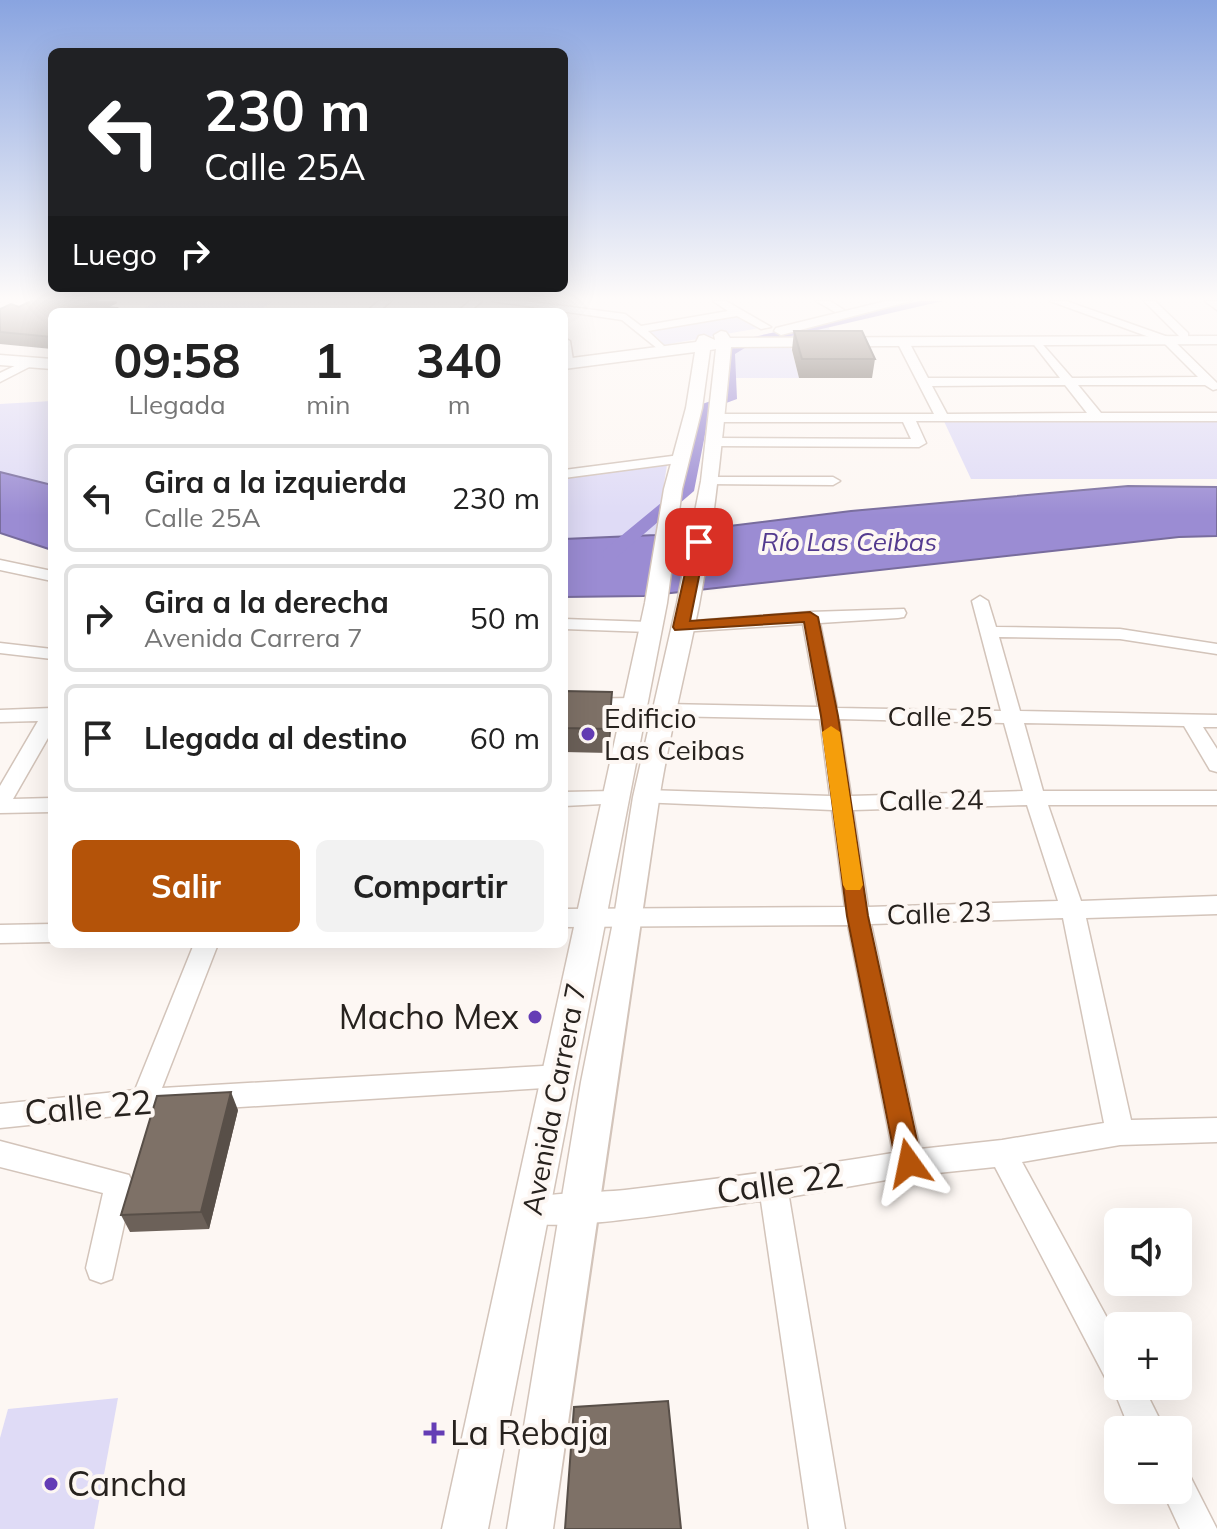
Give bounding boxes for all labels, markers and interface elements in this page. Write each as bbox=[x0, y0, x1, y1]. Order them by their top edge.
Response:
text: 230 m bbox=[204, 75, 371, 145]
icon: left bbox=[72, 80, 176, 184]
text: Calle 25A bbox=[204, 144, 365, 189]
icon: right bbox=[173, 232, 217, 276]
text: Luego bbox=[72, 235, 157, 273]
text: 09:58 bbox=[114, 330, 241, 390]
text: 1 bbox=[314, 330, 343, 390]
text: 340 bbox=[416, 330, 502, 390]
text: Llegada bbox=[129, 388, 226, 421]
text: min bbox=[306, 388, 350, 421]
text: m bbox=[448, 388, 471, 421]
text: Gira a la izquierda bbox=[144, 463, 407, 501]
icon: left bbox=[76, 476, 120, 520]
text: 230 m bbox=[452, 479, 540, 517]
text: Calle 25A bbox=[144, 501, 261, 534]
pin bbox=[665, 508, 733, 576]
icon: arrive bbox=[677, 520, 721, 564]
water label: Río Las Ceibas bbox=[761, 525, 937, 558]
text: Gira a la derecha bbox=[144, 583, 389, 621]
icon: right bbox=[76, 596, 120, 640]
text: 50 m bbox=[470, 599, 540, 637]
text: Avenida Carrera 7 bbox=[144, 621, 363, 654]
street label: Calle 25 bbox=[888, 698, 992, 733]
place label: Edificio Las Ceibas bbox=[604, 700, 745, 767]
icon: arrive bbox=[76, 716, 120, 760]
text: Llegada al destino bbox=[144, 719, 407, 757]
text: 60 m bbox=[470, 719, 540, 757]
marker: Edificio Las Ceibas bbox=[579, 725, 597, 743]
street label: Calle 24 bbox=[878, 781, 984, 818]
button: Salir bbox=[72, 840, 300, 932]
button: Compartir bbox=[316, 840, 544, 932]
street label: Calle 23 bbox=[886, 893, 992, 932]
street label: Avenida Carrera 7 bbox=[514, 980, 593, 1218]
place label: Macho Mex bbox=[339, 995, 519, 1038]
marker: Macho Mex bbox=[526, 1008, 544, 1026]
street label: Calle 22 bbox=[23, 1080, 153, 1133]
position arrow bbox=[867, 1121, 951, 1205]
street label: Calle 22 bbox=[714, 1152, 846, 1213]
map controls bbox=[1104, 1208, 1192, 1504]
button: sound bbox=[1104, 1208, 1192, 1296]
button: + bbox=[1104, 1312, 1192, 1400]
place label: La Rebaja bbox=[450, 1411, 609, 1454]
button: − bbox=[1104, 1416, 1192, 1504]
marker: La Rebaja bbox=[425, 1424, 443, 1442]
place label: Cancha bbox=[67, 1462, 187, 1505]
marker: Cancha bbox=[42, 1475, 60, 1493]

